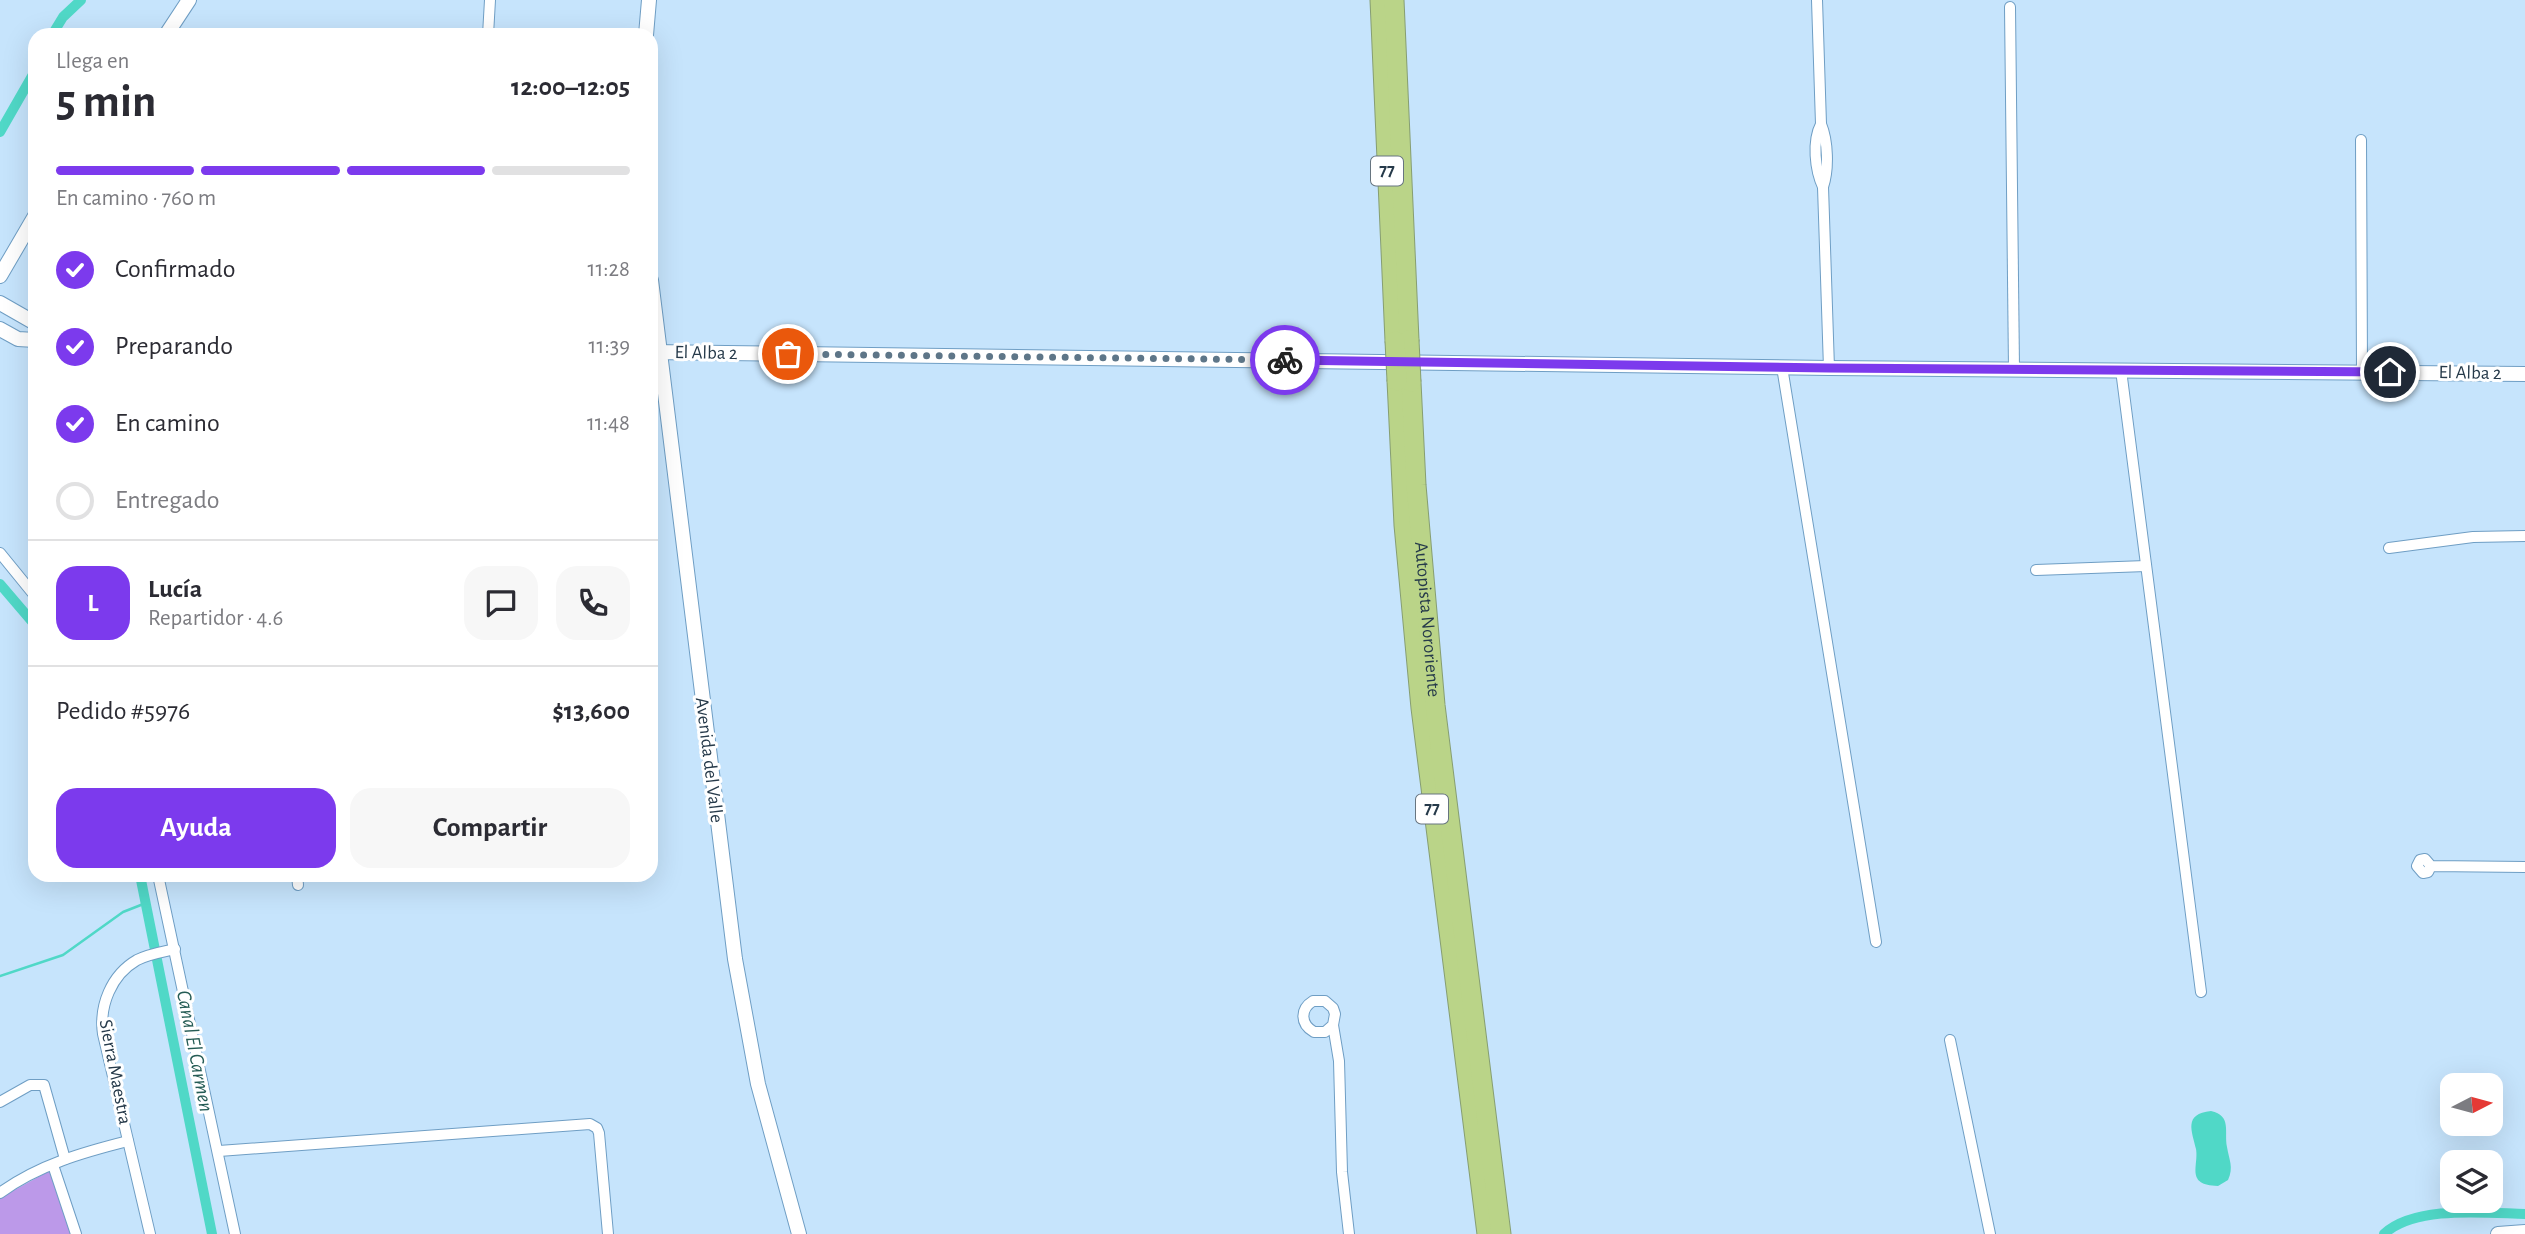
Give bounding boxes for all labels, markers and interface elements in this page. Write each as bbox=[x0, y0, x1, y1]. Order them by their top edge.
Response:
text: Llega en bbox=[56, 50, 129, 73]
text: 12:00–12:05 bbox=[511, 74, 630, 100]
text: 5 min bbox=[56, 79, 156, 125]
road number: 77 bbox=[1371, 156, 1403, 186]
text: En camino · 760 m bbox=[56, 187, 216, 210]
icon: check bbox=[56, 251, 94, 289]
text: Confirmado bbox=[115, 256, 236, 282]
text: 11:28 bbox=[588, 258, 630, 281]
pin bbox=[758, 324, 818, 384]
courier bbox=[1250, 325, 1320, 395]
icon: check bbox=[56, 328, 94, 366]
text: Preparando bbox=[115, 333, 233, 359]
text: 11:39 bbox=[589, 335, 630, 358]
icon: bag bbox=[769, 335, 807, 373]
icon: bike bbox=[1266, 341, 1304, 379]
pin bbox=[2360, 342, 2420, 402]
street label: El Alba 2 bbox=[674, 343, 738, 363]
icon: home bbox=[2371, 353, 2409, 391]
street label: El Alba 2 bbox=[2438, 363, 2502, 383]
icon: check bbox=[56, 405, 94, 443]
text: En camino bbox=[115, 410, 220, 436]
text: 11:48 bbox=[587, 412, 630, 435]
text: Entregado bbox=[115, 487, 220, 513]
street label: Autopista Nororiente bbox=[1411, 541, 1444, 698]
button: chat bbox=[464, 566, 538, 640]
button: phone bbox=[556, 566, 630, 640]
text: Lucía bbox=[148, 576, 202, 602]
text: L bbox=[87, 590, 99, 616]
text: Repartidor · 4.6 bbox=[148, 607, 283, 630]
street label: Avenida del Valle bbox=[692, 696, 726, 824]
text: Pedido #5976 bbox=[56, 698, 190, 724]
text: $13,600 bbox=[552, 698, 630, 724]
button: Ayuda bbox=[56, 788, 336, 868]
button: Compartir bbox=[350, 788, 630, 868]
road number: 77 bbox=[1416, 794, 1448, 824]
water label: Canal El Carmen bbox=[173, 988, 217, 1114]
street label: Sierra Maestra bbox=[96, 1018, 135, 1126]
north arrow bbox=[2440, 1073, 2502, 1136]
map controls bbox=[2440, 1073, 2503, 1213]
button: layers bbox=[2440, 1150, 2503, 1213]

